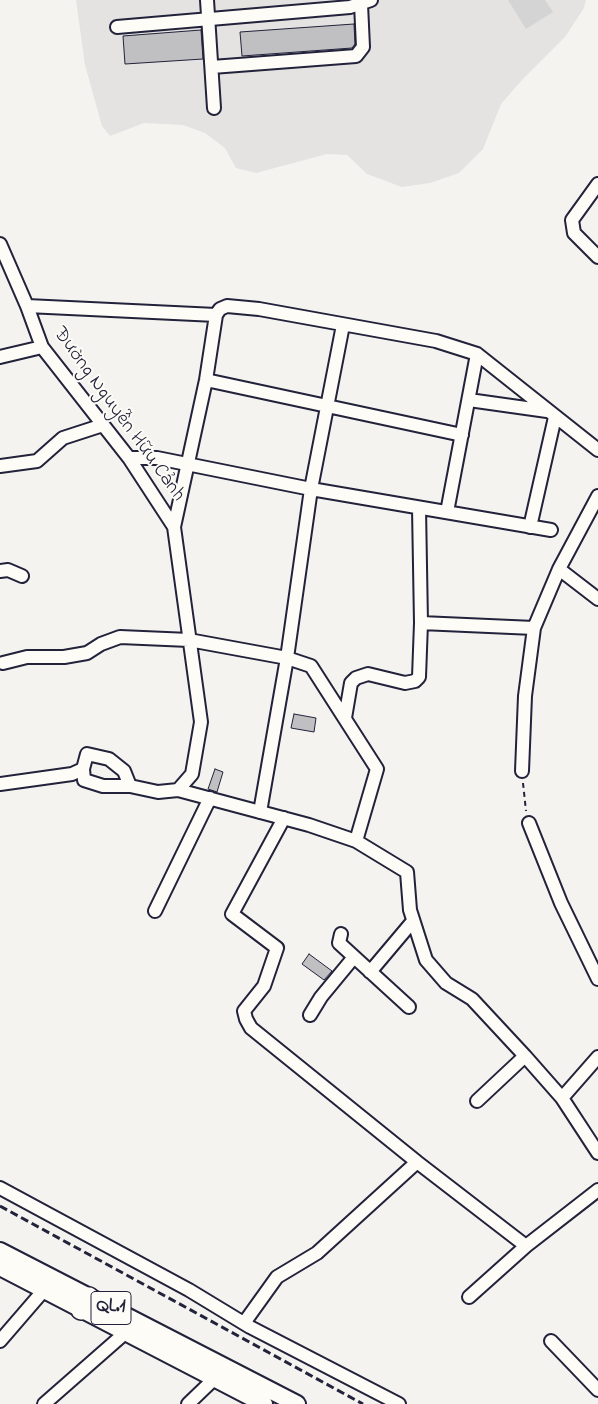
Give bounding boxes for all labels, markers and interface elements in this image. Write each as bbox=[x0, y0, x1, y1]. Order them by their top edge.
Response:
street label: Đường Nguyễn Hữu Cảnh bbox=[47, 323, 189, 507]
road number: QL.1 bbox=[91, 1292, 131, 1325]

